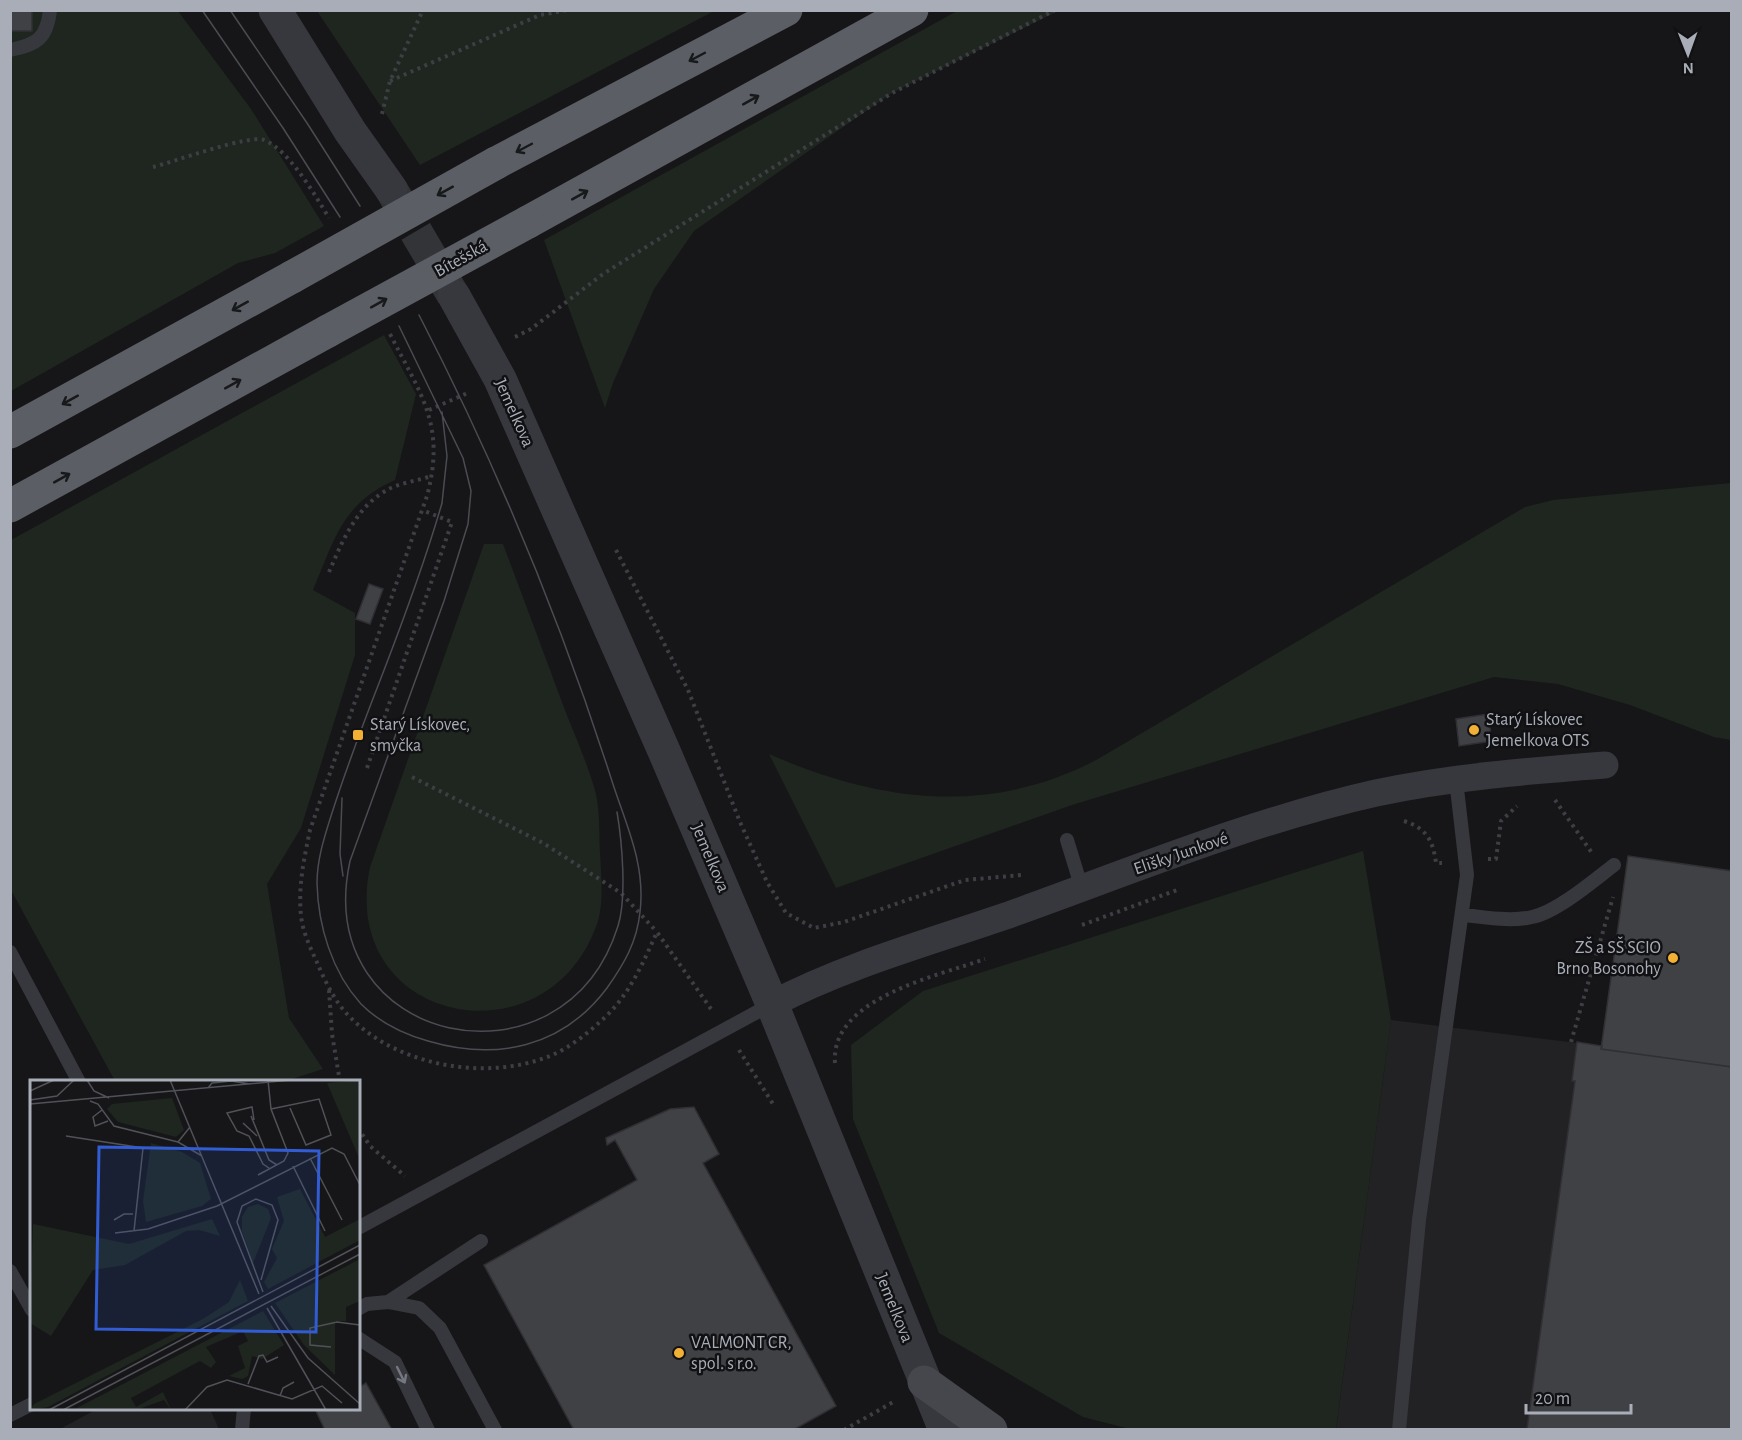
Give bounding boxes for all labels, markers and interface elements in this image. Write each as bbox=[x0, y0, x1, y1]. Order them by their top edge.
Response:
north arrow bbox=[1658, 24, 1718, 84]
one-way arrow bbox=[689, 51, 706, 63]
text: N bbox=[1683, 60, 1694, 76]
one-way arrow bbox=[742, 94, 759, 106]
one-way arrow bbox=[516, 143, 534, 154]
one-way arrow bbox=[437, 186, 455, 197]
one-way arrow bbox=[571, 189, 588, 201]
street label: Bítešská bbox=[432, 237, 490, 281]
one-way arrow bbox=[370, 297, 387, 309]
one-way arrow bbox=[232, 301, 250, 312]
street label: Jemelkova bbox=[491, 376, 537, 450]
one-way arrow bbox=[224, 377, 241, 389]
one-way arrow bbox=[61, 395, 79, 406]
one-way arrow bbox=[53, 472, 70, 484]
place label: Starý Lískovec Jemelkova OTS bbox=[1486, 711, 1590, 750]
place label: Starý Lískovec, smyčka bbox=[370, 716, 470, 755]
marker: Starý Lískovec Jemelkova OTS bbox=[1467, 723, 1481, 737]
marker: Starý Lískovec, smyčka bbox=[351, 728, 365, 742]
street label: Jemelkova bbox=[687, 821, 733, 895]
street label: Elišky Junkové bbox=[1131, 829, 1231, 879]
place label: ZŠ a SŠ SCIO Brno Bosonohy bbox=[1556, 936, 1661, 978]
marker: ZŠ a SŠ SCIO Brno Bosonohy bbox=[1666, 951, 1680, 965]
inset map bbox=[30, 1080, 360, 1410]
street label: Jemelkova bbox=[872, 1271, 916, 1345]
place label: VALMONT CR, spol. s r.o. bbox=[691, 1334, 792, 1373]
marker: VALMONT CR, spol. s r.o. bbox=[672, 1346, 686, 1360]
one-way arrow bbox=[396, 1366, 408, 1384]
scale bar bbox=[1526, 1377, 1631, 1415]
text: 20 m bbox=[1535, 1390, 1570, 1408]

